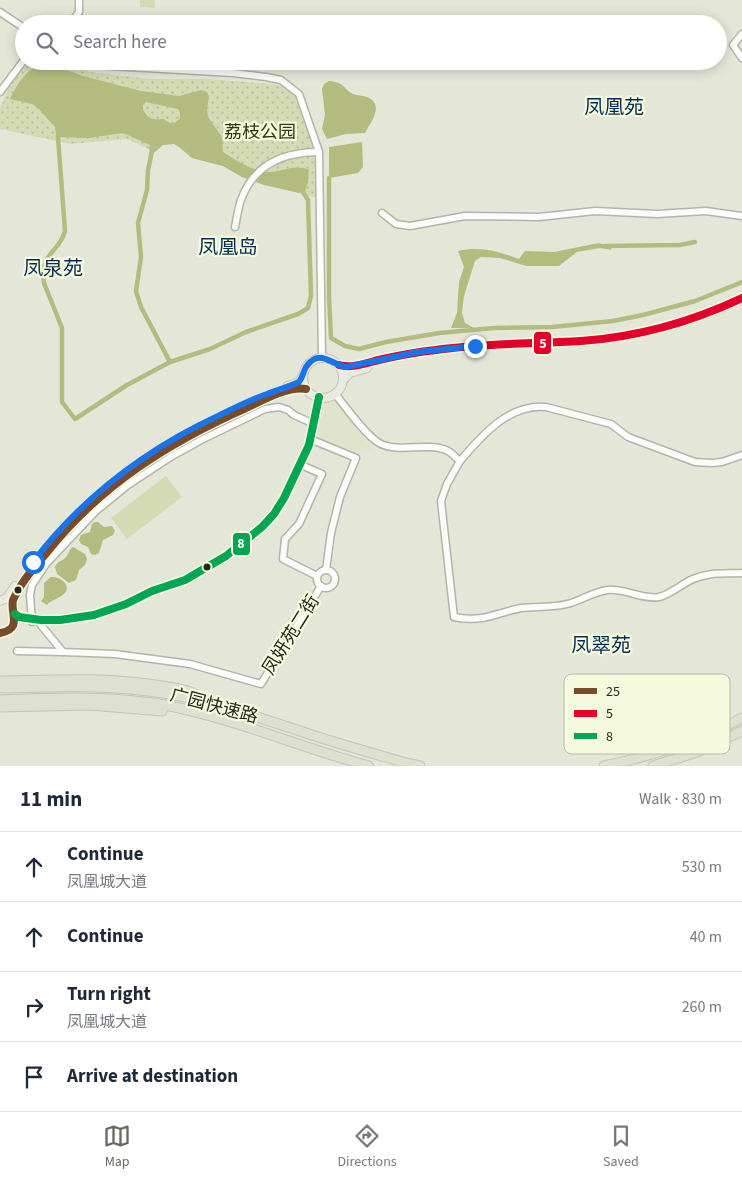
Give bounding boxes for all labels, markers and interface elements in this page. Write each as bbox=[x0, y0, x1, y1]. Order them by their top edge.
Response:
search box bbox=[15, 15, 727, 70]
icon: search bbox=[33, 29, 61, 57]
text: Search here bbox=[73, 29, 167, 56]
district label: 凤凰苑 bbox=[584, 94, 644, 122]
park label: 荔枝公园 bbox=[224, 120, 296, 145]
district label: 凤凰岛 bbox=[198, 234, 258, 262]
district label: 凤泉苑 bbox=[23, 255, 83, 283]
line badge: 5 bbox=[533, 331, 552, 355]
text: 5 bbox=[539, 334, 547, 354]
route end bbox=[464, 335, 487, 358]
line badge: 8 bbox=[232, 532, 251, 556]
text: 8 bbox=[237, 534, 245, 554]
route start bbox=[22, 551, 45, 574]
unlabelled marker bbox=[202, 562, 212, 572]
unlabelled marker bbox=[13, 585, 23, 595]
street label: 凤妍苑二街 bbox=[257, 590, 325, 680]
district label: 凤翠苑 bbox=[571, 632, 631, 660]
legend bbox=[564, 674, 730, 754]
street label: 广园快速路 bbox=[167, 682, 261, 730]
text: 25 bbox=[606, 682, 620, 702]
text: 5 bbox=[606, 704, 613, 724]
text: 8 bbox=[606, 727, 613, 747]
text: 11 min bbox=[20, 784, 82, 814]
text: Walk · 830 m bbox=[639, 788, 722, 810]
text: Continue bbox=[67, 841, 144, 868]
icon: ahead bbox=[20, 853, 48, 881]
text: 530 m bbox=[682, 856, 722, 878]
text: 凤凰城大道 bbox=[67, 871, 147, 893]
icon: ahead bbox=[20, 923, 48, 951]
text: Continue bbox=[67, 923, 144, 950]
text: 40 m bbox=[690, 926, 722, 948]
text: Turn right bbox=[67, 981, 151, 1008]
icon: right bbox=[20, 993, 48, 1021]
text: 260 m bbox=[682, 996, 722, 1018]
text: 凤凰城大道 bbox=[67, 1011, 147, 1033]
icon: arrive bbox=[20, 1063, 48, 1091]
text: Arrive at destination bbox=[67, 1063, 238, 1090]
tab: Map bbox=[103, 1122, 131, 1172]
tab: Directions bbox=[337, 1122, 397, 1172]
tab: Saved bbox=[603, 1122, 639, 1172]

